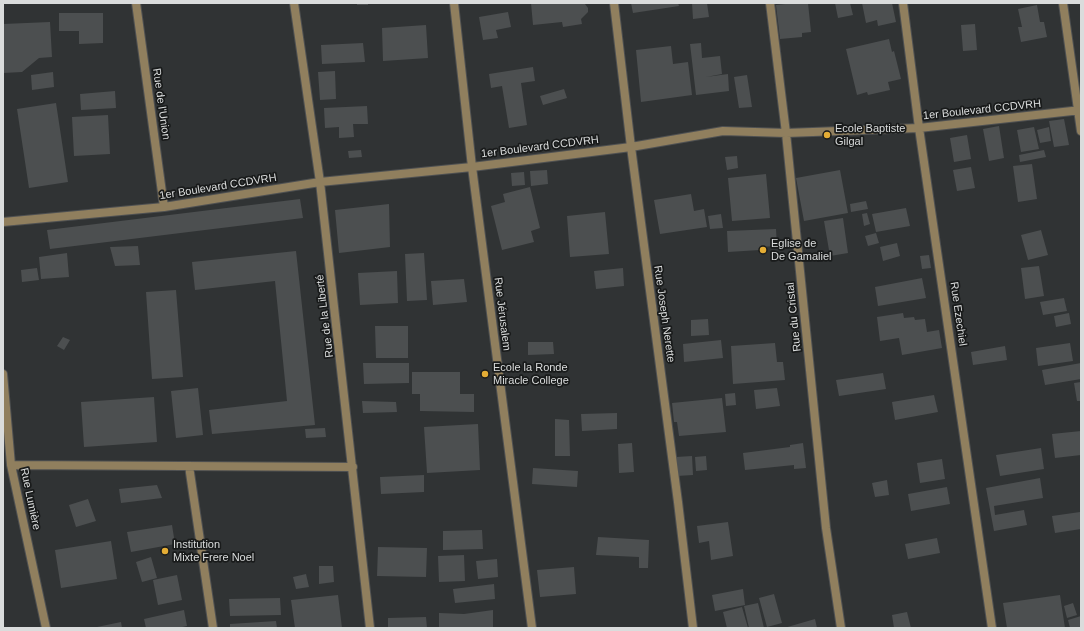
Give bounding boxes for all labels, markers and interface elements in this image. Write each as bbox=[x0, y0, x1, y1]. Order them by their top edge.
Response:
street label: Rue de l'Union bbox=[149, 68, 173, 140]
street label: 1er Boulevard CCDVRH bbox=[922, 97, 1042, 123]
place label: Ecole Baptiste Gilgal bbox=[835, 122, 905, 148]
marker: Ecole Baptiste Gilgal bbox=[822, 130, 832, 140]
street label: 1er Boulevard CCDVRH bbox=[480, 133, 600, 161]
street label: 1er Boulevard CCDVRH bbox=[158, 171, 278, 203]
place label: Eglise de De Gamaliel bbox=[771, 237, 832, 263]
marker: Eglise de De Gamaliel bbox=[758, 245, 768, 255]
street label: Rue Joseph Nerette bbox=[651, 265, 677, 363]
street label: Rue de la Liberté bbox=[313, 274, 337, 358]
street label: Rue Jérusalem bbox=[491, 276, 513, 352]
street label: Rue Ezechiel bbox=[947, 281, 969, 347]
street label: Rue du Cristal bbox=[784, 282, 804, 352]
place label: Ecole la Ronde Miracle College bbox=[493, 361, 569, 387]
marker: Ecole la Ronde Miracle College bbox=[480, 369, 490, 379]
street label: Rue Lumière bbox=[17, 467, 43, 531]
place label: Institution Mixte Frere Noel bbox=[173, 538, 254, 564]
marker: Institution Mixte Frere Noel bbox=[160, 546, 170, 556]

